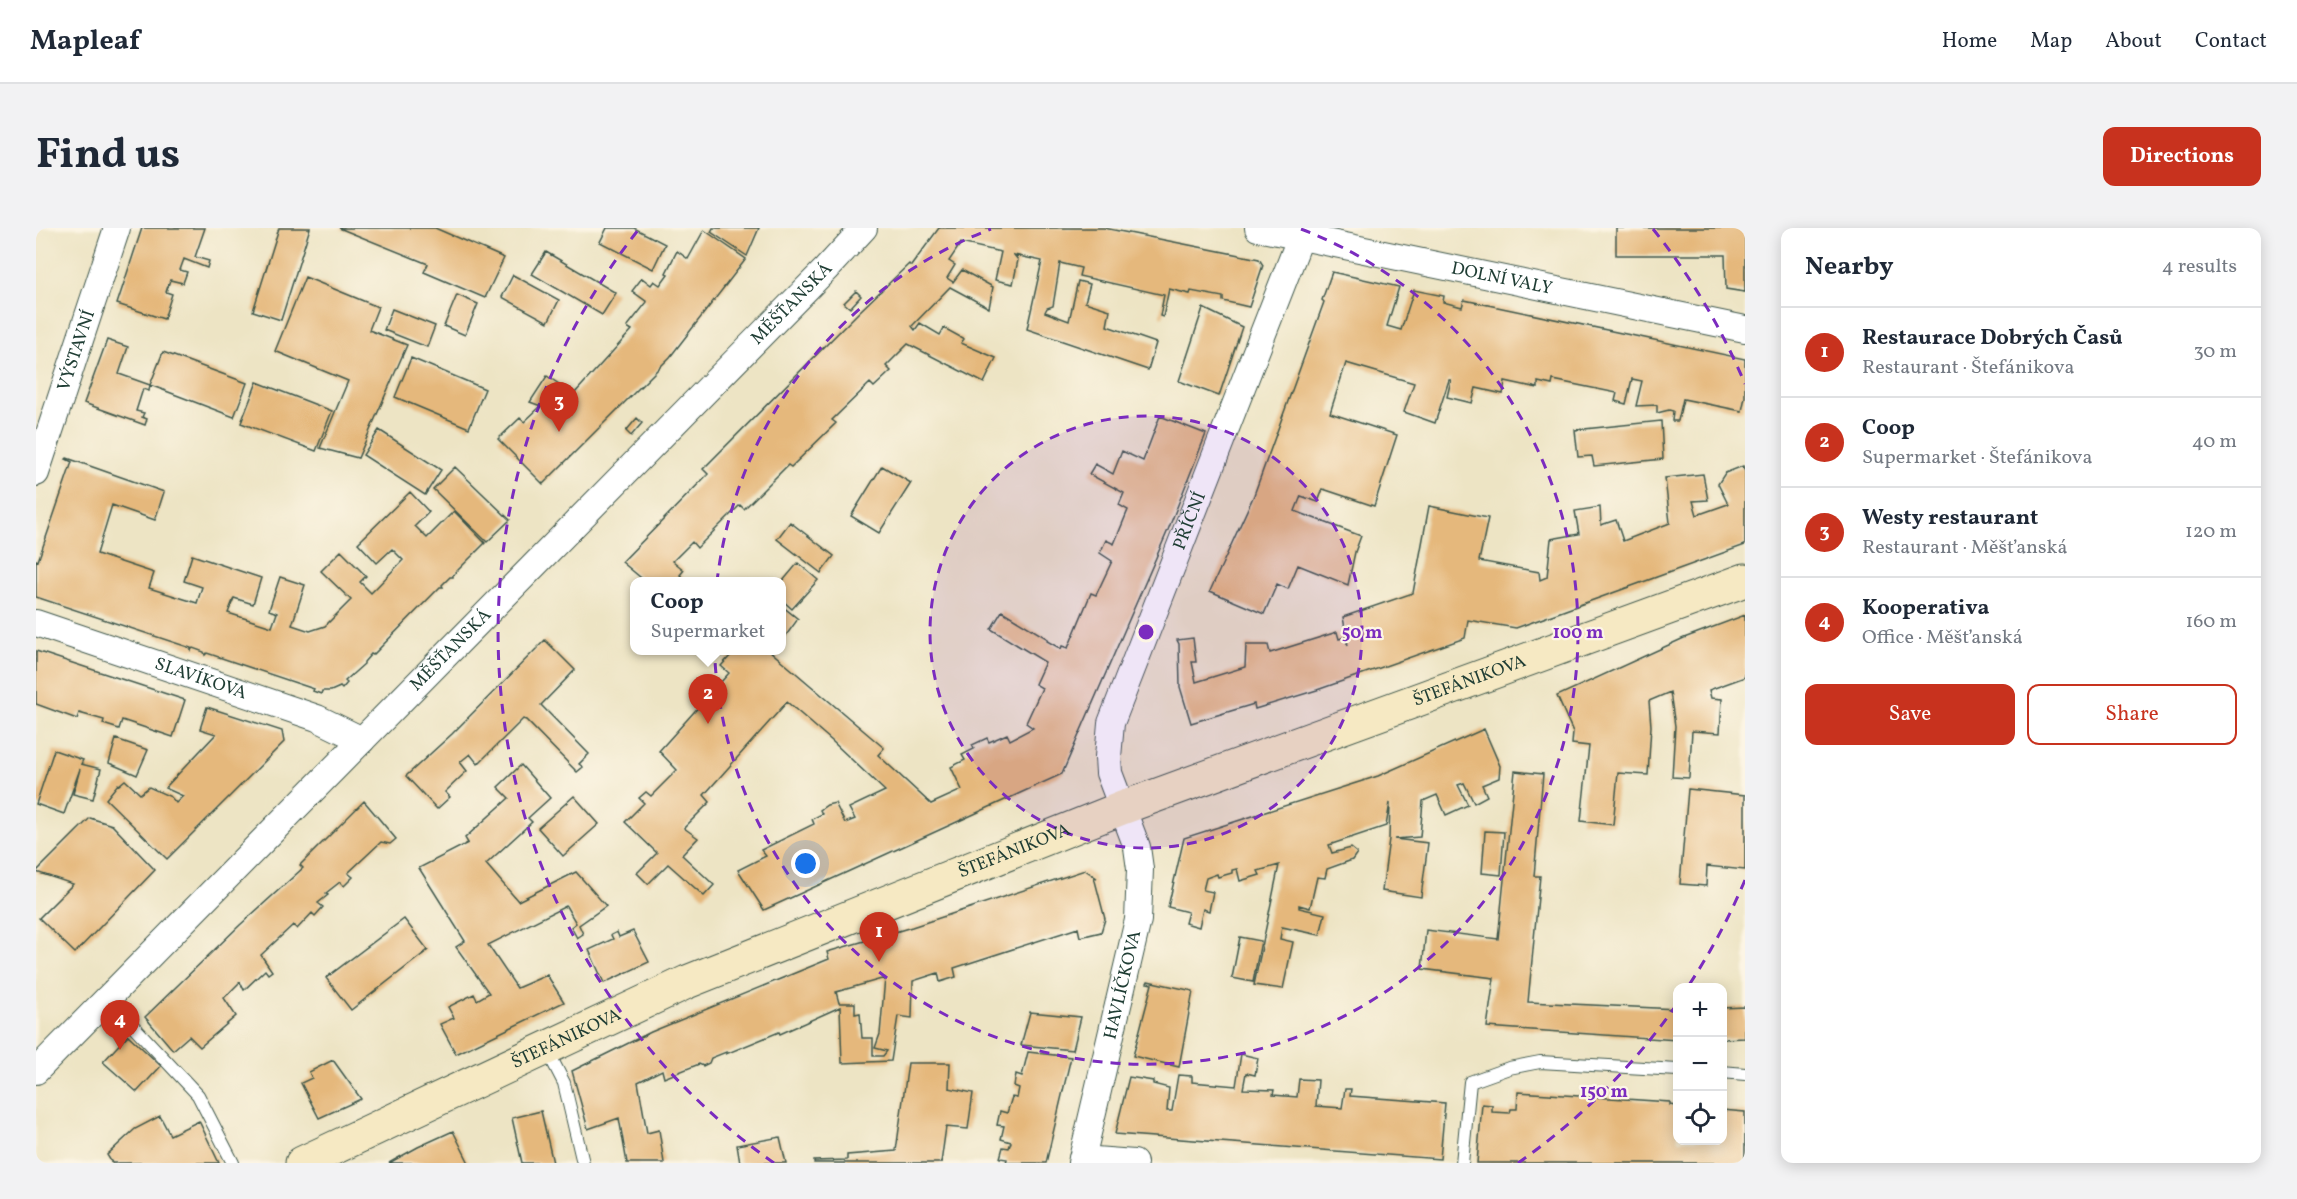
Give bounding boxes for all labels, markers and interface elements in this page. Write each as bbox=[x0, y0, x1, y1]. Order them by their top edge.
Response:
text: Mapleaf bbox=[30, 22, 140, 61]
text: Home bbox=[1942, 27, 1997, 56]
text: Map bbox=[2030, 27, 2072, 56]
text: About bbox=[2105, 27, 2162, 56]
text: Contact bbox=[2195, 27, 2267, 56]
text: Find us bbox=[36, 127, 180, 186]
button: Directions bbox=[2103, 127, 2261, 186]
text: Nearby bbox=[1805, 249, 1894, 285]
text: 4 results bbox=[2162, 253, 2237, 281]
street label: DOLNÍ VALY bbox=[1449, 256, 1555, 301]
street label: MĚŠŤANSKÁ bbox=[745, 257, 838, 351]
street label: VÝSTAVNÍ bbox=[51, 307, 102, 394]
text: Restaurace Dobrých Časů bbox=[1862, 323, 2123, 354]
text: 1 bbox=[1820, 338, 1829, 366]
text: 30 m bbox=[2193, 338, 2237, 366]
text: Restaurant · Štefánikova bbox=[1862, 354, 2074, 382]
pin: 3 bbox=[540, 382, 578, 432]
text: Coop bbox=[1862, 413, 1915, 444]
text: 2 bbox=[1819, 428, 1830, 456]
text: 40 m bbox=[2192, 428, 2237, 456]
text: Supermarket · Štefánikova bbox=[1862, 444, 2092, 472]
street label: PŘÍČNÍ bbox=[1167, 488, 1212, 554]
text: Westy restaurant bbox=[1862, 503, 2038, 534]
text: 3 bbox=[1819, 518, 1830, 546]
text: 120 m bbox=[2185, 518, 2237, 546]
text: Restaurant · Měšťanská bbox=[1862, 534, 2067, 562]
popup bbox=[630, 577, 786, 655]
text: Coop bbox=[651, 587, 704, 618]
text: Kooperativa bbox=[1862, 593, 1990, 624]
street label: MĚŠŤANSKÁ bbox=[404, 603, 497, 697]
text: 4 bbox=[1818, 608, 1831, 636]
text: 160 m bbox=[2185, 608, 2237, 636]
text: Supermarket bbox=[651, 618, 765, 646]
text: 50 m bbox=[1342, 621, 1382, 646]
text: 100 m bbox=[1553, 621, 1603, 646]
centre of rings bbox=[1136, 622, 1156, 642]
text: Office · Měšťanská bbox=[1862, 624, 2023, 652]
street label: ŠTEFÁNIKOVA bbox=[1409, 649, 1530, 713]
street label: SLAVÍKOVA bbox=[151, 652, 251, 706]
pin: 2 bbox=[688, 674, 728, 724]
button: Save bbox=[1805, 684, 2015, 745]
button: Share bbox=[2027, 684, 2237, 745]
street label: ŠTEFÁNIKOVA bbox=[955, 817, 1074, 885]
your location bbox=[791, 849, 820, 878]
pin: 1 bbox=[860, 912, 898, 962]
street label: HAVLÍČKOVA bbox=[1098, 928, 1148, 1042]
map controls bbox=[1673, 983, 1727, 1145]
button: + bbox=[1673, 983, 1727, 1037]
pin: 4 bbox=[100, 1000, 140, 1050]
street label: ŠTEFÁNIKOVA bbox=[507, 1002, 626, 1075]
button: − bbox=[1673, 1037, 1727, 1091]
text: 150 m bbox=[1580, 1080, 1628, 1105]
button: locate bbox=[1673, 1091, 1727, 1145]

